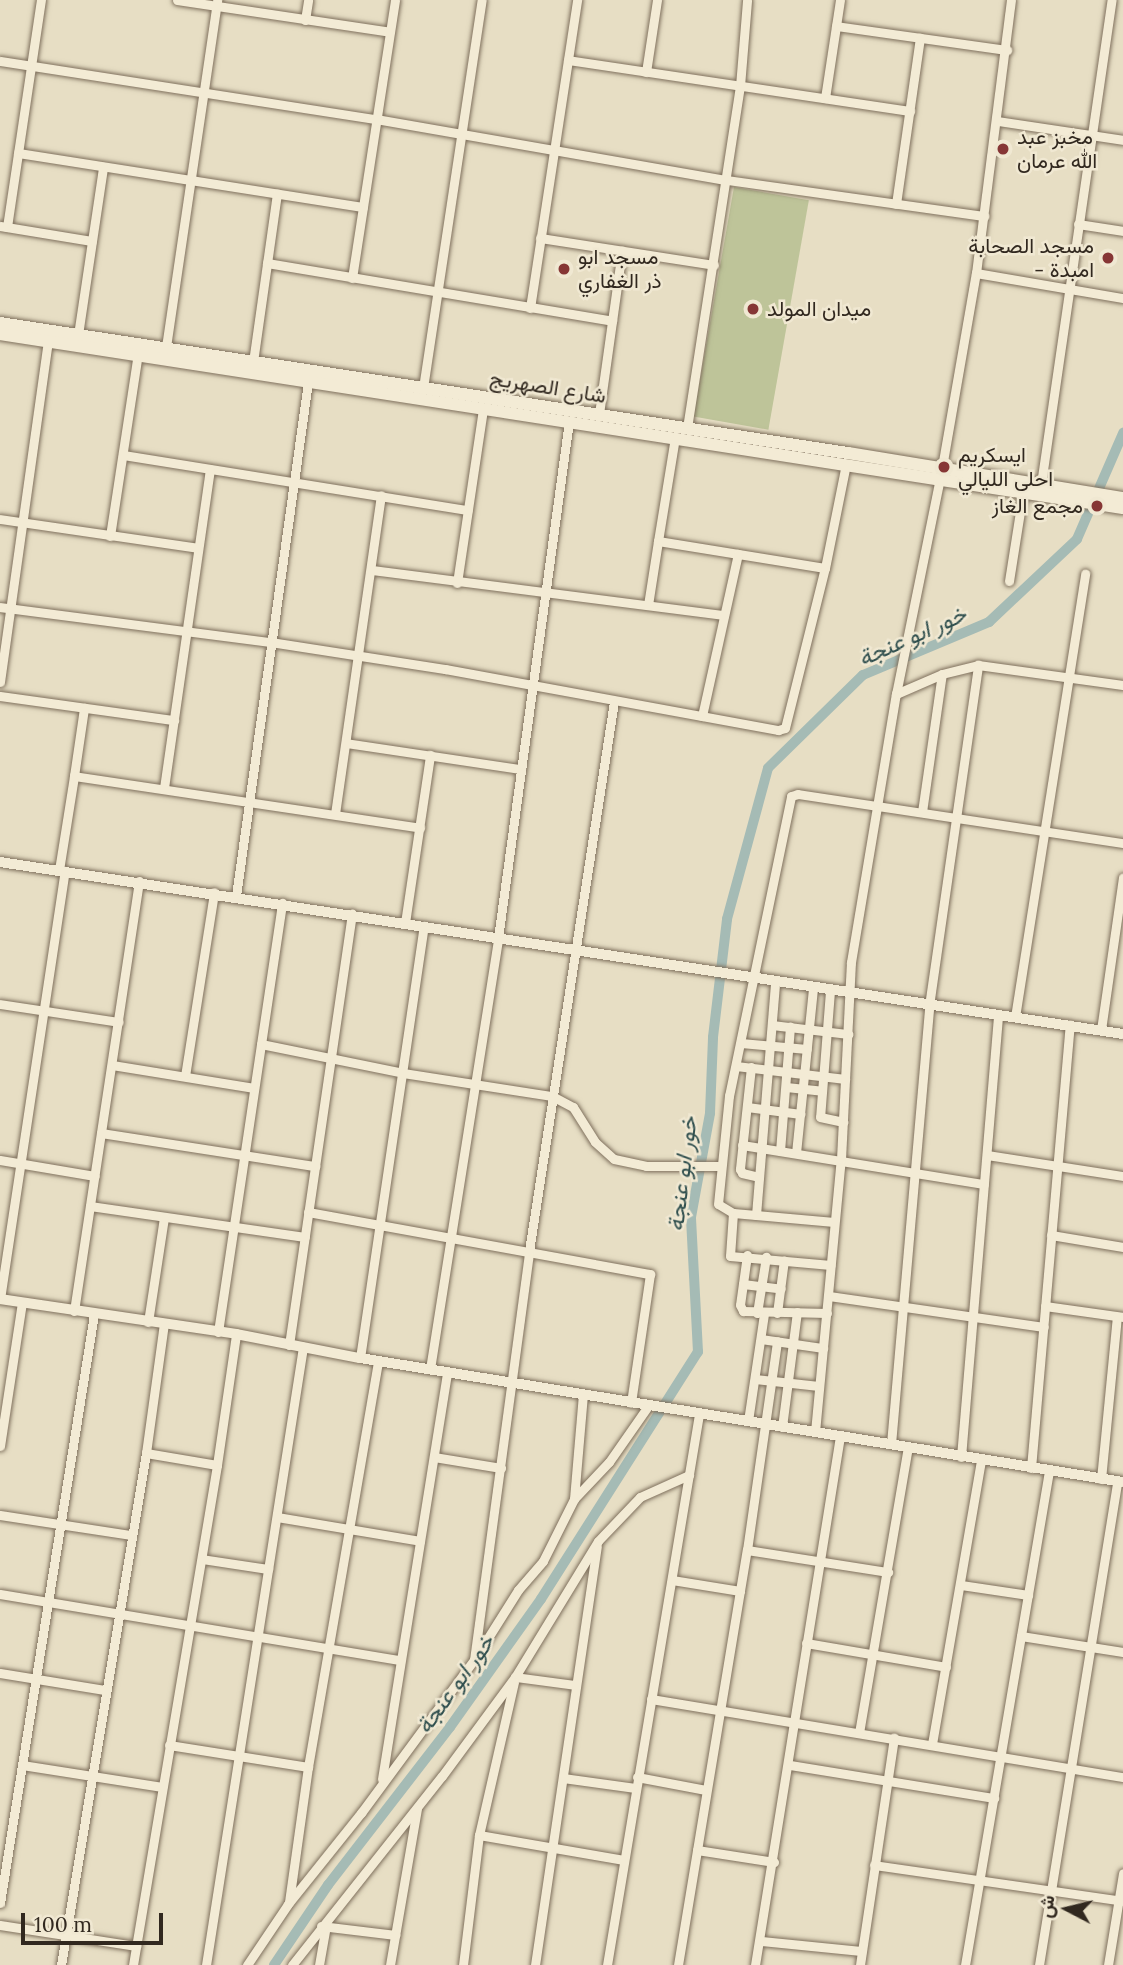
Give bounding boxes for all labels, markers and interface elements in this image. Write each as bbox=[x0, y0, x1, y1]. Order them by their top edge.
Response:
place label: مخبز عبد الله عرمان bbox=[1017, 124, 1097, 174]
marker: مخبز عبد الله عرمان bbox=[995, 141, 1011, 157]
place label: مسجد الصحابة - امبدة bbox=[968, 233, 1094, 283]
place label: مسجد ابو ذر الغفاري bbox=[578, 244, 662, 294]
marker: مسجد الصحابة - امبدة bbox=[1100, 250, 1116, 266]
marker: مسجد ابو ذر الغفاري bbox=[556, 261, 572, 277]
place label: ميدان المولد bbox=[767, 296, 871, 322]
marker: ميدان المولد bbox=[745, 301, 761, 317]
street label: شارع الصهريج bbox=[488, 365, 608, 409]
place label: ايسكريم احلى الليالي bbox=[958, 442, 1053, 492]
marker: ايسكريم احلى الليالي bbox=[936, 459, 952, 475]
place label: مجمع الغاز bbox=[992, 493, 1083, 519]
marker: مجمع الغاز bbox=[1089, 498, 1105, 514]
water label: خور ابو عنجة bbox=[854, 600, 970, 672]
water label: خور ابو عنجة bbox=[661, 1115, 703, 1233]
water label: خور ابو عنجة bbox=[410, 1629, 500, 1739]
north arrow bbox=[1032, 1874, 1102, 1944]
text: ش bbox=[1033, 1894, 1059, 1919]
scale bar bbox=[24, 1898, 166, 1942]
text: 100 m bbox=[34, 1911, 92, 1938]

